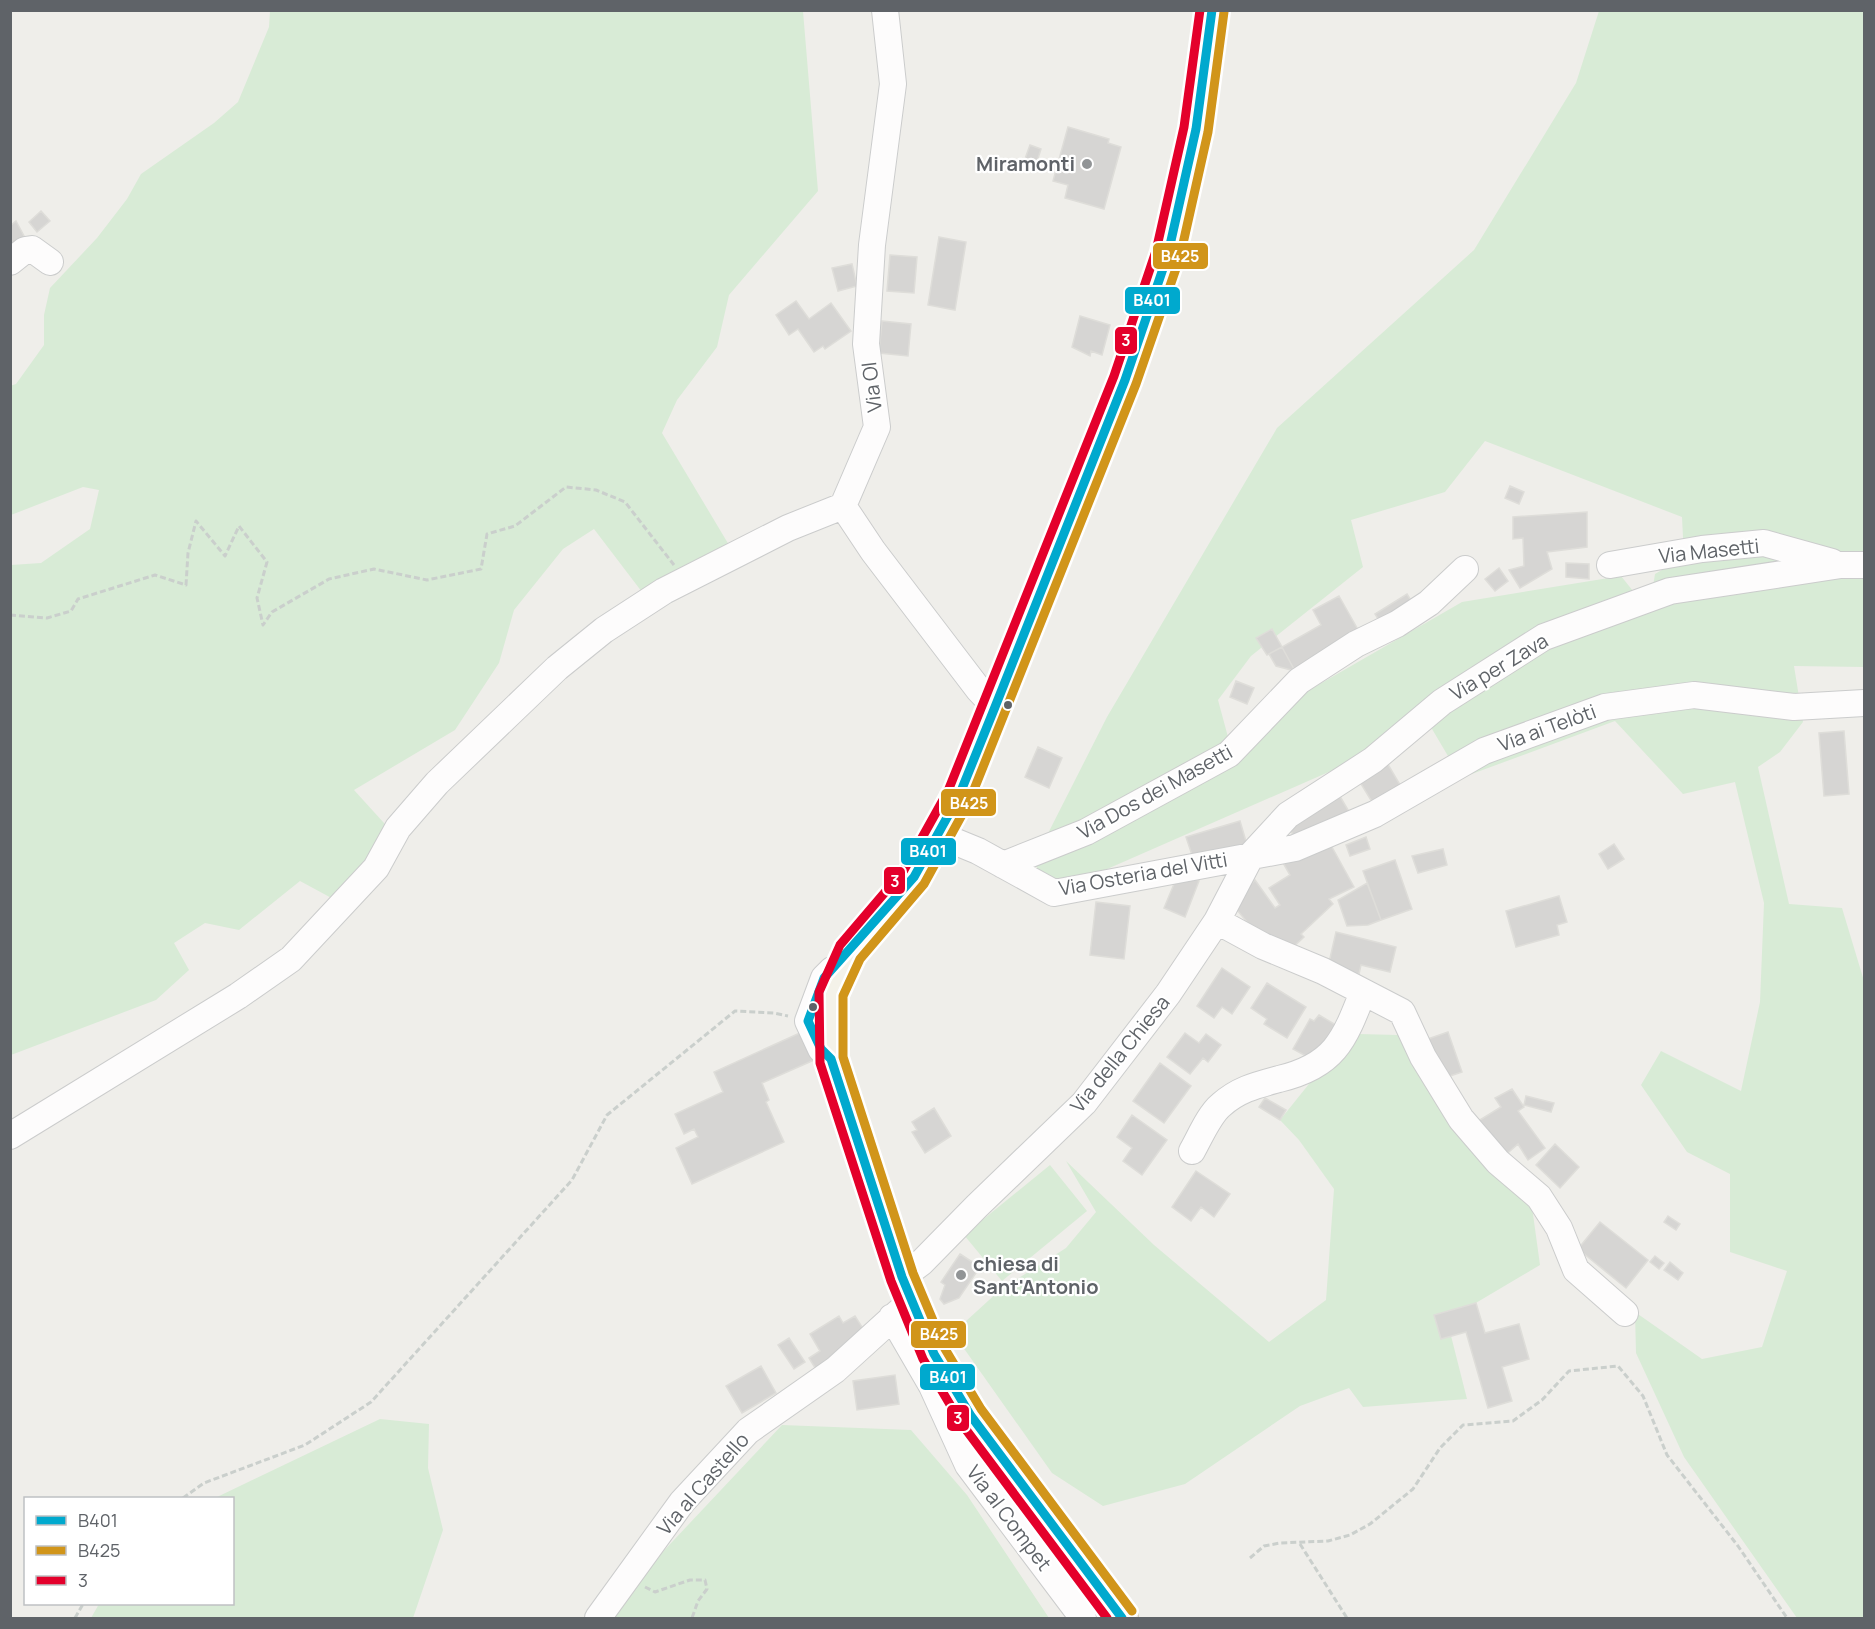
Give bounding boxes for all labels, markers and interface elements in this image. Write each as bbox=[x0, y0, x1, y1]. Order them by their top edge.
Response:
place label: Miramonti bbox=[976, 150, 1075, 177]
marker: Miramonti bbox=[1080, 157, 1094, 171]
line badge: B425 bbox=[1152, 242, 1209, 270]
text: B425 bbox=[1161, 245, 1199, 267]
line badge: B401 bbox=[1124, 286, 1181, 315]
text: B401 bbox=[1133, 289, 1171, 311]
line badge: 3 bbox=[1114, 326, 1138, 355]
text: 3 bbox=[1121, 329, 1131, 351]
street label: Via Ol bbox=[855, 360, 888, 414]
street label: Via Masetti bbox=[1657, 532, 1761, 569]
street label: Via per Zava bbox=[1445, 627, 1553, 706]
street label: Via ai Telòti bbox=[1494, 697, 1600, 758]
unlabelled marker bbox=[1002, 699, 1014, 711]
street label: Via Dos dei Masetti bbox=[1073, 738, 1237, 845]
line badge: B425 bbox=[940, 788, 997, 817]
text: B425 bbox=[950, 792, 988, 814]
line badge: B401 bbox=[900, 837, 957, 866]
text: B401 bbox=[909, 840, 947, 862]
street label: Via Osteria del Vitti bbox=[1056, 845, 1229, 902]
line badge: 3 bbox=[883, 866, 906, 895]
text: 3 bbox=[890, 870, 900, 892]
street label: Via della Chiesa bbox=[1064, 989, 1175, 1118]
unlabelled marker bbox=[807, 1001, 819, 1013]
place label: chiesa di Sant'Antonio bbox=[973, 1250, 1099, 1300]
marker: chiesa di Sant'Antonio bbox=[954, 1268, 968, 1282]
line badge: B425 bbox=[910, 1320, 967, 1349]
text: B425 bbox=[920, 1323, 958, 1345]
line badge: B401 bbox=[919, 1363, 976, 1391]
text: B401 bbox=[929, 1366, 967, 1388]
line badge: 3 bbox=[946, 1404, 970, 1432]
text: 3 bbox=[953, 1407, 963, 1429]
street label: Via al Castello bbox=[651, 1427, 755, 1541]
street label: Via al Compet bbox=[961, 1459, 1058, 1576]
legend bbox=[24, 1497, 234, 1605]
text: B401 bbox=[78, 1508, 118, 1532]
text: B425 bbox=[78, 1538, 120, 1562]
text: 3 bbox=[78, 1568, 88, 1592]

